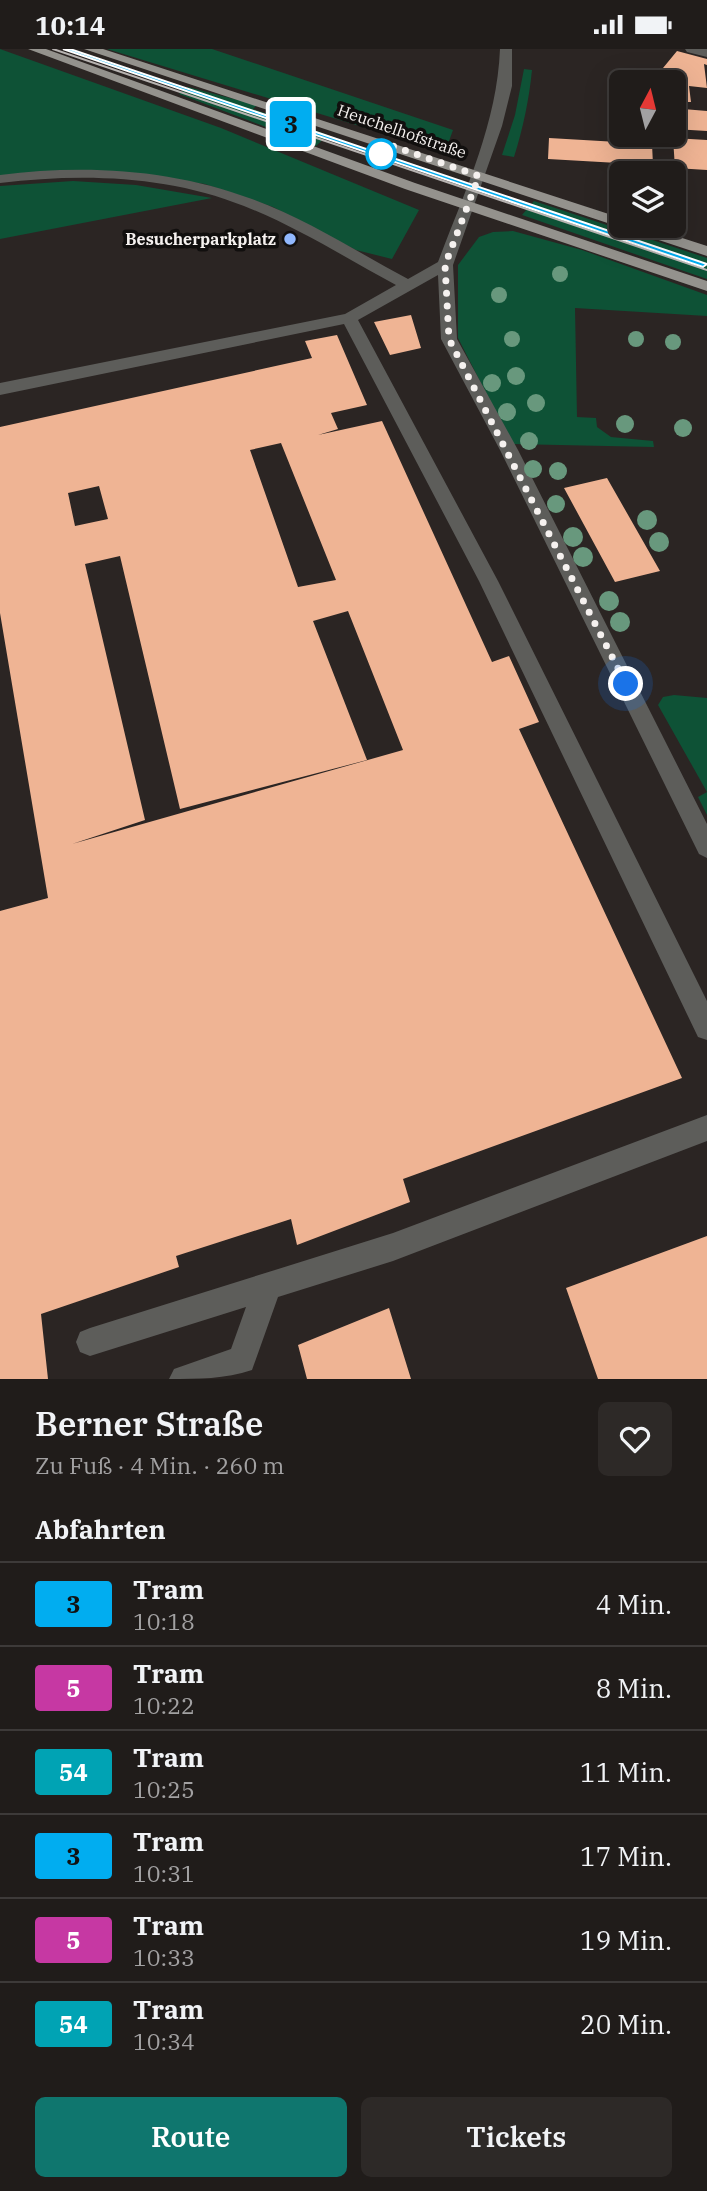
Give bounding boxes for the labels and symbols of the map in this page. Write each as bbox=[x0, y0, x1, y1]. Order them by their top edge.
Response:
north arrow bbox=[609, 70, 686, 147]
street label: Heuchelhofstraße bbox=[335, 100, 469, 162]
line badge: 3 bbox=[268, 101, 314, 147]
unlabelled marker bbox=[366, 139, 396, 169]
place label: Besucherparkplatz bbox=[125, 229, 276, 249]
marker: Besucherparkplatz bbox=[282, 231, 298, 247]
your location bbox=[608, 666, 643, 701]

